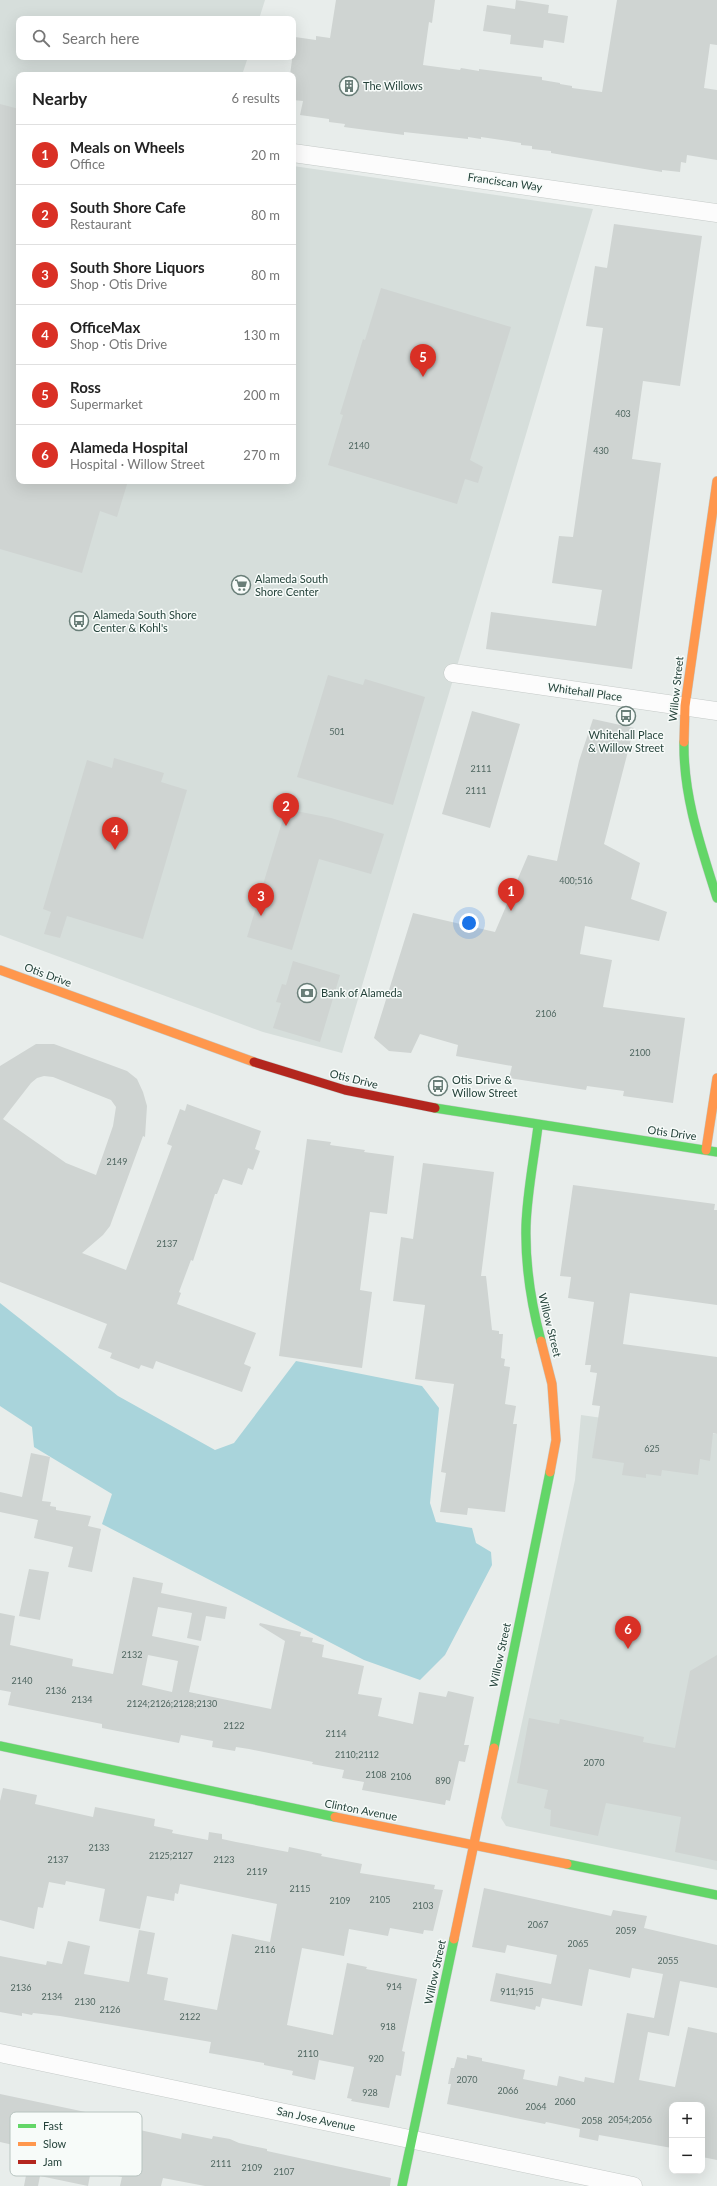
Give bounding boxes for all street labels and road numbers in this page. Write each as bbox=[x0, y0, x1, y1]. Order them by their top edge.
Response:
street label: Franciscan Way bbox=[467, 170, 544, 193]
street label: Willow Street bbox=[666, 656, 685, 722]
street label: Whitehall Place bbox=[547, 680, 623, 703]
street label: Otis Drive bbox=[23, 960, 74, 989]
street label: Otis Drive bbox=[329, 1066, 380, 1091]
street label: Otis Drive bbox=[647, 1123, 698, 1142]
street label: Willow Street bbox=[536, 1292, 565, 1358]
street label: Willow Street bbox=[486, 1621, 513, 1688]
street label: Clinton Avenue bbox=[324, 1796, 399, 1823]
street label: Willow Street bbox=[421, 1938, 448, 2005]
street label: San Jose Avenue bbox=[276, 2104, 357, 2133]

